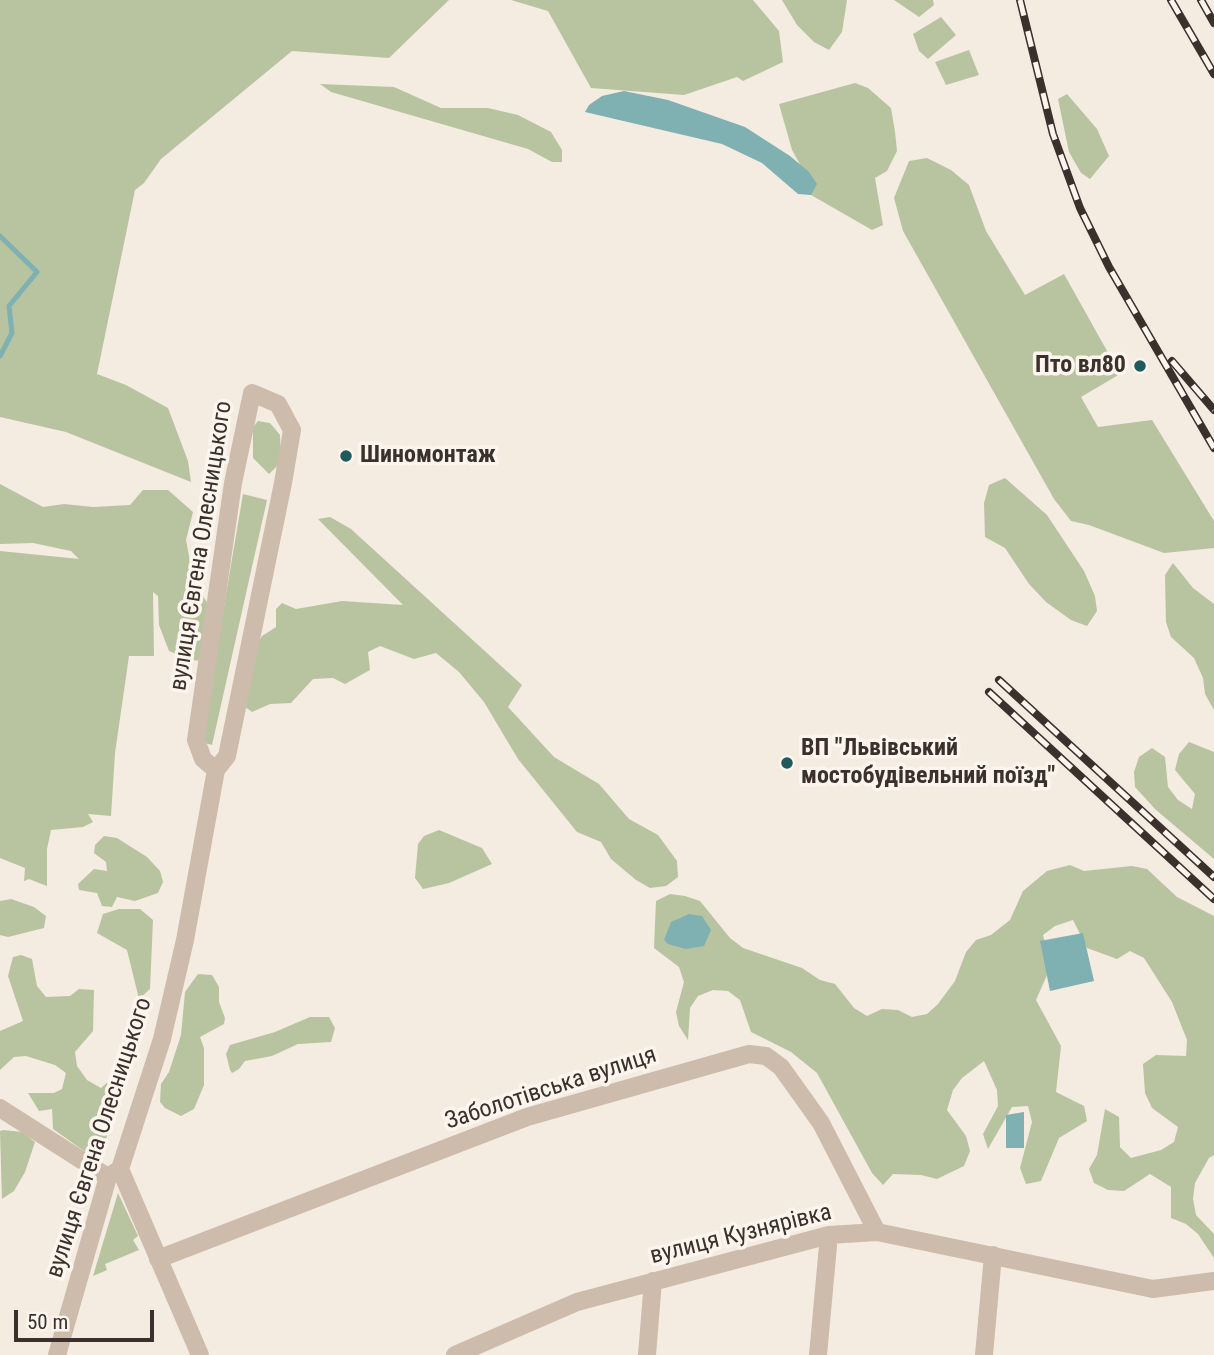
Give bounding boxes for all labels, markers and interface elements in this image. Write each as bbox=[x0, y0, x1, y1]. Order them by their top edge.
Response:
place label: Пто вл80 bbox=[1035, 352, 1126, 380]
marker: Пто вл80 bbox=[1132, 358, 1148, 374]
street label: вулиця Євгена Олесницького bbox=[165, 399, 239, 693]
place label: Шиномонтаж bbox=[360, 442, 496, 470]
marker: Шиномонтаж bbox=[338, 448, 354, 464]
place label: ВП "Львівський мостобудівельний поїзд" bbox=[801, 735, 1055, 791]
marker: ВП "Львівський мостобудівельний поїзд" bbox=[779, 755, 795, 771]
street label: вулиця Євгена Олесницького bbox=[41, 994, 159, 1282]
street label: Заболотівська вулиця bbox=[442, 1041, 660, 1137]
street label: вулиця Кузнярівка bbox=[647, 1199, 835, 1271]
scale bar bbox=[18, 1296, 158, 1340]
text: 50 m bbox=[27, 1310, 68, 1334]

